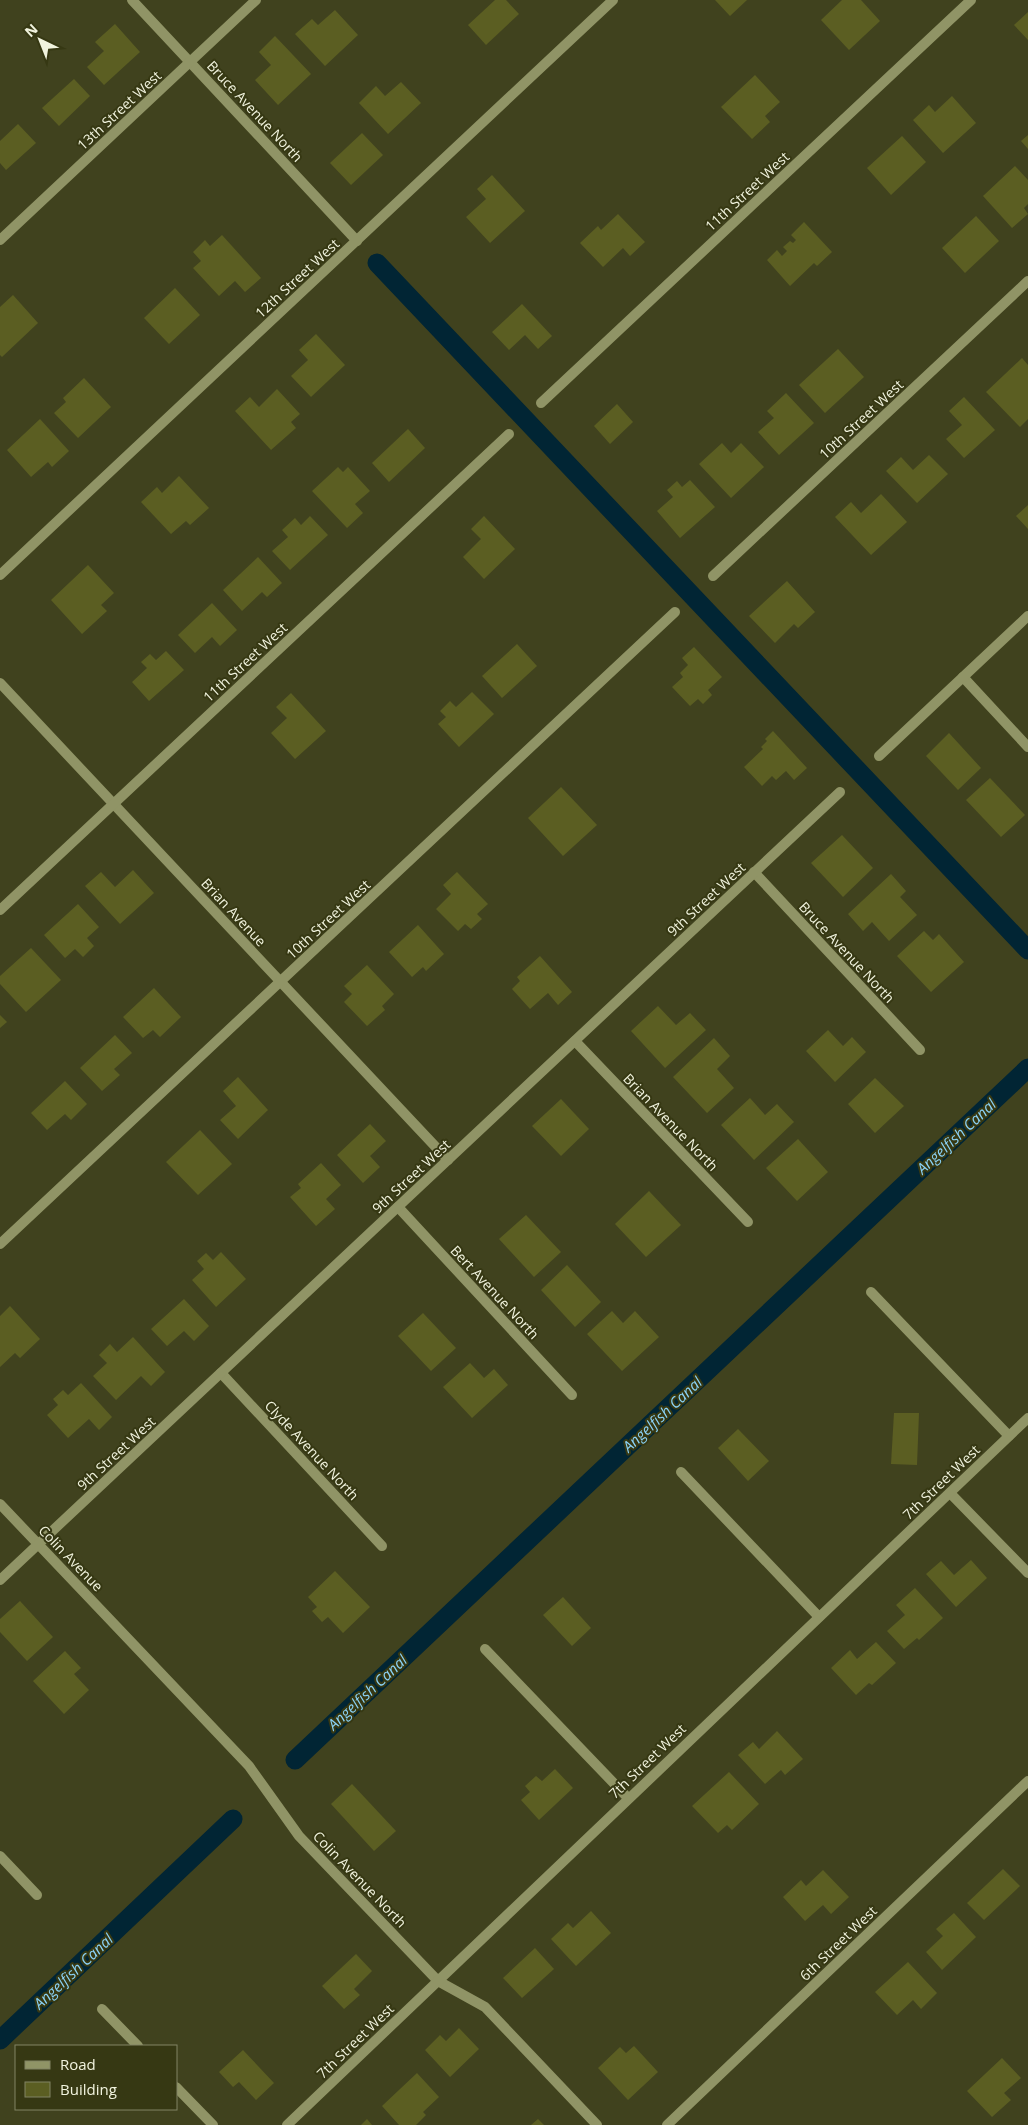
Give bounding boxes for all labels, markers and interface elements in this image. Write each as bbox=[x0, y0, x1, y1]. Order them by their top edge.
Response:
north arrow bbox=[15, 15, 65, 65]
text: N bbox=[20, 19, 41, 41]
street label: Bruce Avenue North bbox=[203, 56, 307, 166]
street label: 13th Street West bbox=[73, 66, 165, 154]
street label: 11th Street West bbox=[701, 147, 793, 235]
street label: 12th Street West bbox=[251, 234, 343, 322]
street label: 10th Street West bbox=[815, 375, 907, 463]
street label: 11th Street West bbox=[199, 618, 291, 706]
street label: 9th Street West bbox=[663, 858, 749, 940]
street label: Brian Avenue bbox=[197, 874, 271, 950]
street label: 10th Street West bbox=[282, 875, 374, 963]
street label: Bruce Avenue North bbox=[795, 897, 899, 1007]
street label: Brian Avenue North bbox=[619, 1069, 723, 1175]
water label: Angelfish Canal bbox=[911, 1093, 1001, 1179]
street label: 9th Street West bbox=[368, 1135, 454, 1217]
street label: Bert Avenue North bbox=[446, 1241, 544, 1343]
water label: Angelfish Canal bbox=[617, 1371, 707, 1457]
street label: Clyde Avenue North bbox=[261, 1396, 363, 1504]
street label: 9th Street West bbox=[73, 1412, 159, 1494]
street label: 7th Street West bbox=[898, 1440, 984, 1524]
street label: Colin Avenue bbox=[35, 1521, 108, 1595]
water label: Angelfish Canal bbox=[322, 1649, 412, 1735]
street label: 7th Street West bbox=[604, 1719, 690, 1803]
street label: Colin Avenue North bbox=[309, 1827, 411, 1931]
street label: 6th Street West bbox=[795, 1901, 881, 1985]
water label: Angelfish Canal bbox=[28, 1928, 118, 2014]
street label: 7th Street West bbox=[312, 1999, 398, 2083]
legend bbox=[15, 2045, 178, 2110]
text: Road bbox=[60, 2054, 96, 2074]
text: Building bbox=[60, 2079, 117, 2099]

